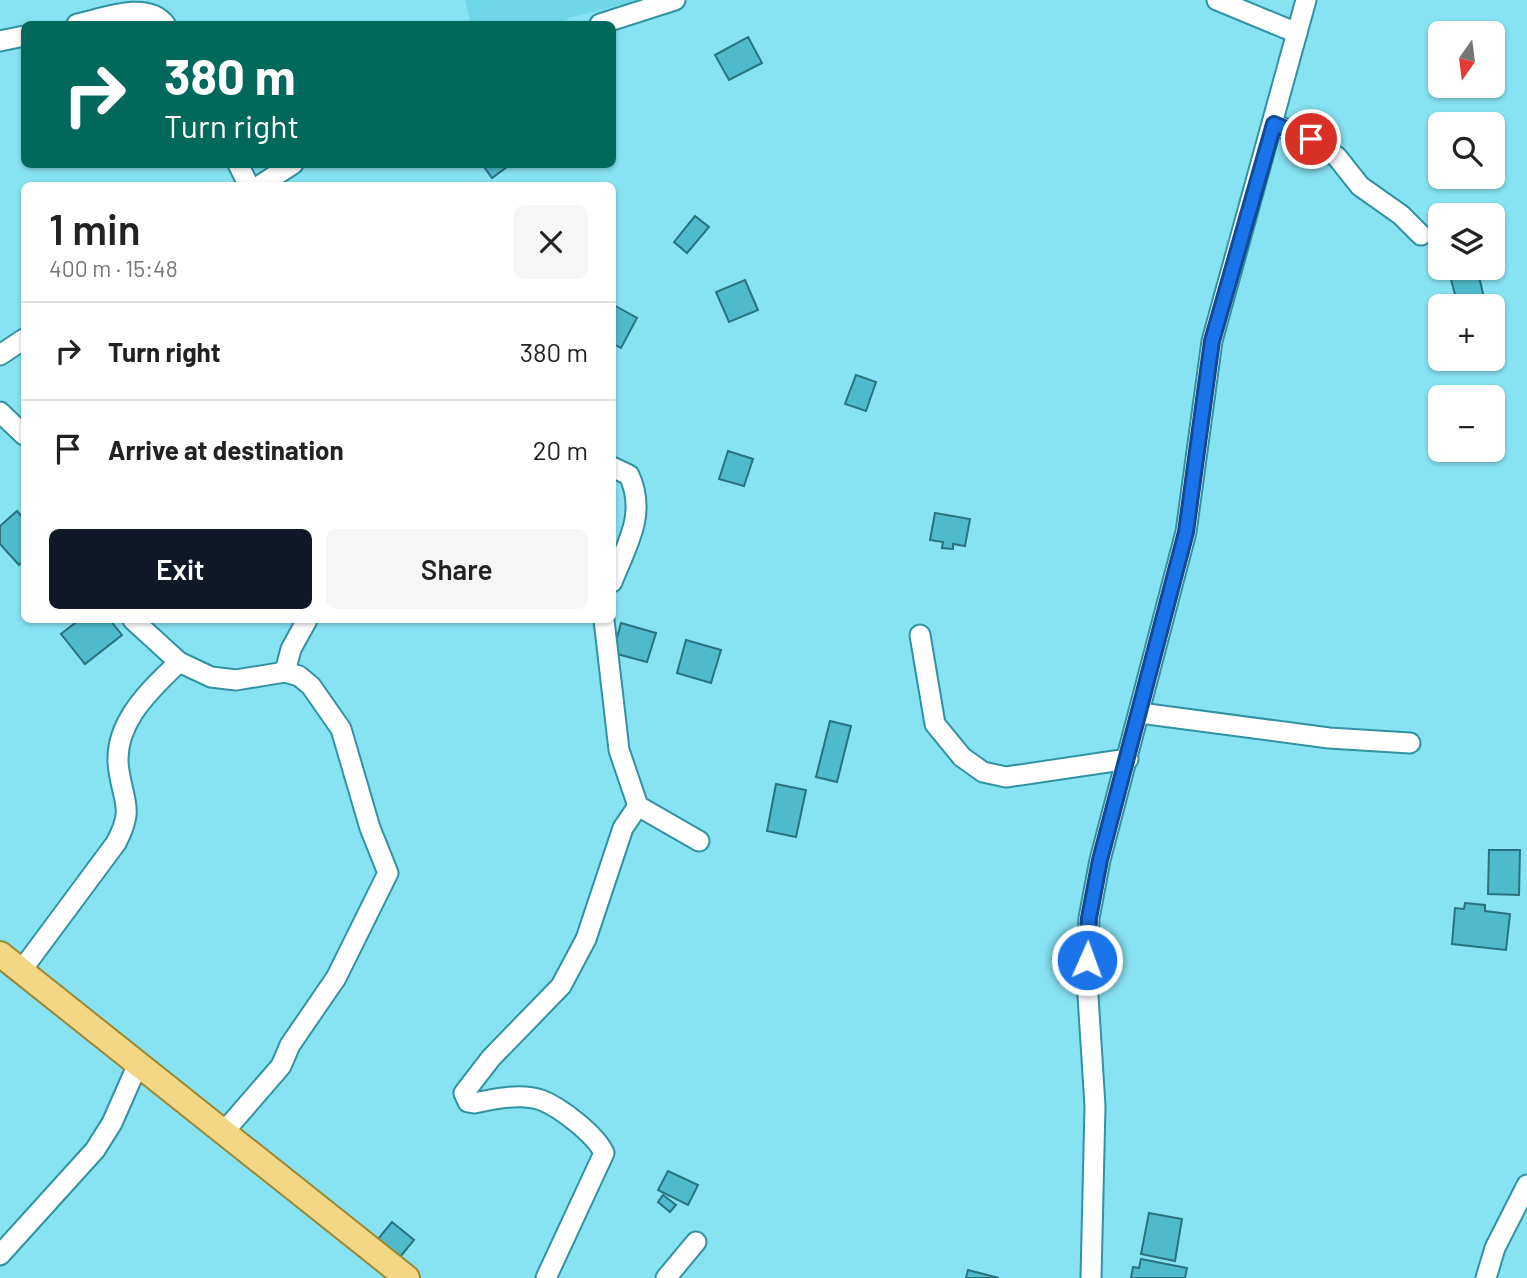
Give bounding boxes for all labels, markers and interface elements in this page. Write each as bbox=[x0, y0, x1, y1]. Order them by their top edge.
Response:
north arrow bbox=[1428, 21, 1505, 98]
map controls bbox=[1428, 21, 1505, 462]
text: 380 m bbox=[164, 46, 296, 105]
icon: right bbox=[49, 49, 140, 140]
text: Turn right bbox=[164, 106, 299, 144]
pin bbox=[1281, 109, 1341, 169]
button: search bbox=[1428, 112, 1505, 189]
icon: arrive bbox=[1292, 120, 1330, 158]
text: 1 min bbox=[49, 203, 141, 253]
button: layers bbox=[1428, 203, 1505, 280]
button: close bbox=[514, 205, 588, 279]
text: 400 m · 15:48 bbox=[49, 254, 178, 282]
button: + bbox=[1428, 294, 1505, 371]
icon: right bbox=[49, 332, 87, 370]
text: Turn right bbox=[108, 336, 221, 367]
text: 380 m bbox=[520, 336, 588, 367]
button: − bbox=[1428, 385, 1505, 462]
icon: arrive bbox=[49, 430, 87, 468]
text: Arrive at destination bbox=[108, 434, 344, 465]
text: 20 m bbox=[533, 434, 588, 465]
button: Exit bbox=[49, 529, 312, 609]
button: Share bbox=[326, 529, 588, 609]
position arrow bbox=[1050, 923, 1124, 997]

